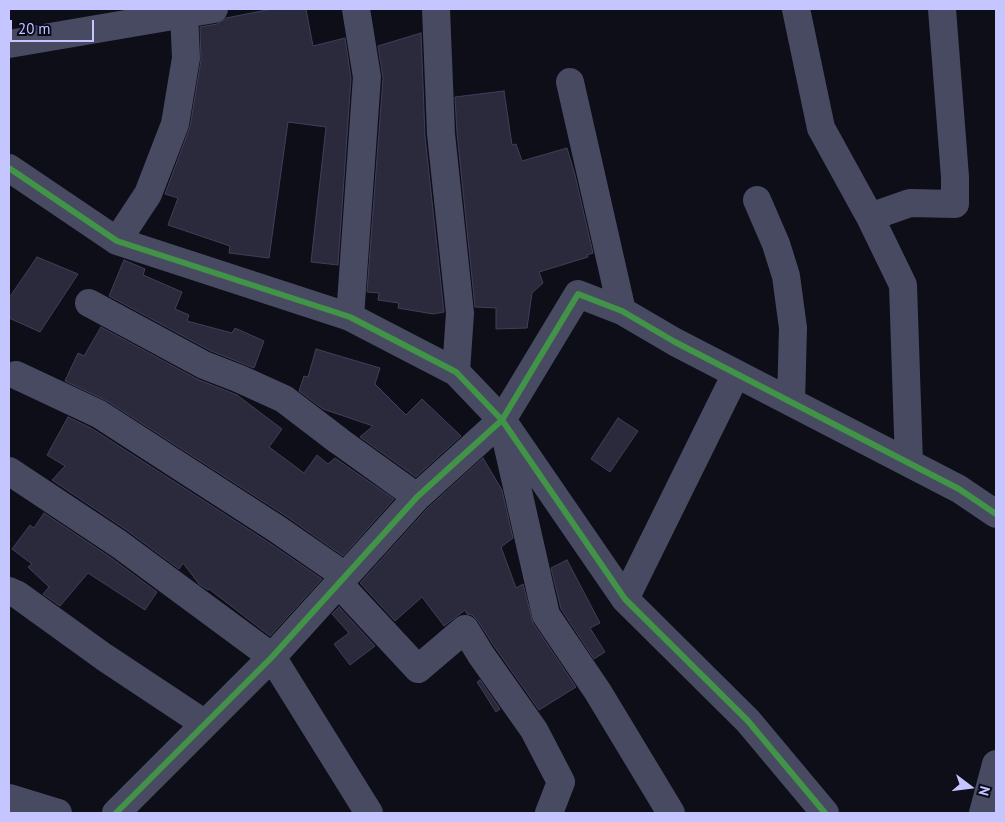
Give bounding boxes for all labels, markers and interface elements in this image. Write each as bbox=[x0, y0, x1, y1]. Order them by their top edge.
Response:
scale bar bbox=[12, 10, 96, 42]
text: 20 m bbox=[18, 19, 51, 38]
north arrow bbox=[945, 762, 995, 812]
text: N bbox=[975, 784, 994, 798]

